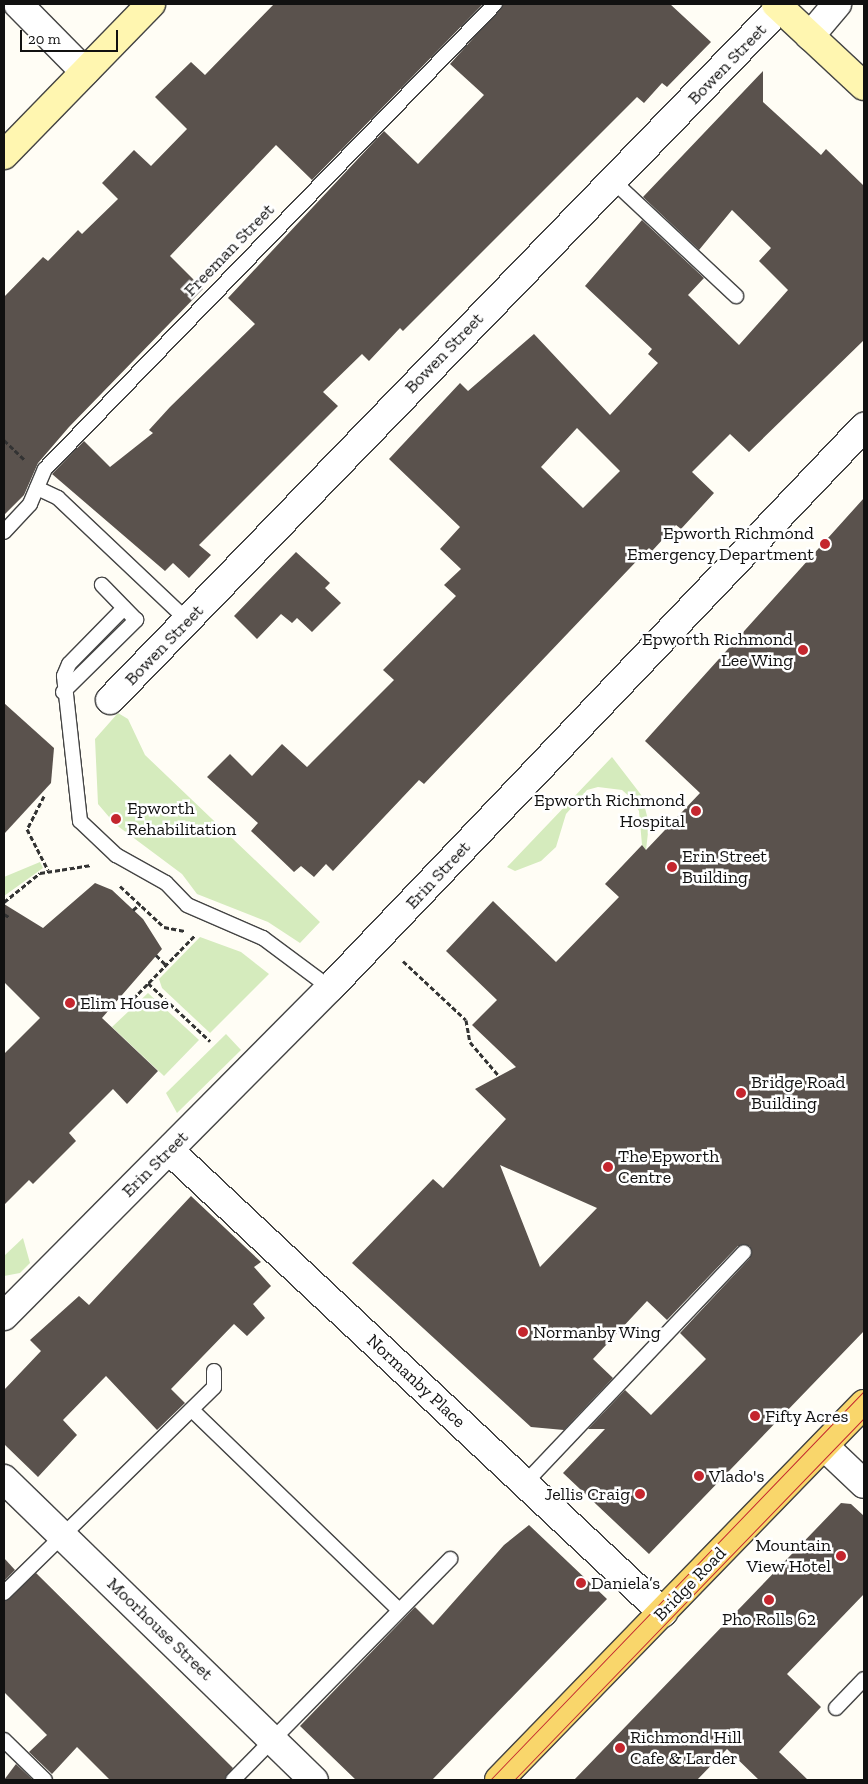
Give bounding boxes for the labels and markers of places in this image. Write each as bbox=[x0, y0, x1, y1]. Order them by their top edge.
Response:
place label: Epworth Richmond Emergency Department bbox=[627, 523, 814, 566]
marker: Epworth Richmond Emergency Department bbox=[818, 537, 832, 551]
place label: Epworth Richmond Lee Wing bbox=[642, 629, 793, 672]
marker: Epworth Richmond Lee Wing bbox=[797, 644, 809, 656]
place label: Epworth Richmond Hospital bbox=[534, 790, 685, 832]
place label: Epworth Rehabilitation bbox=[127, 798, 236, 841]
marker: Epworth Richmond Hospital bbox=[689, 804, 703, 818]
marker: Epworth Rehabilitation bbox=[109, 812, 123, 826]
place label: Erin Street Building bbox=[682, 846, 767, 889]
marker: Erin Street Building bbox=[666, 861, 678, 873]
place label: Elim House bbox=[80, 992, 169, 1014]
marker: Elim House bbox=[64, 997, 76, 1009]
place label: Bridge Road Building bbox=[751, 1072, 845, 1114]
marker: Bridge Road Building bbox=[735, 1087, 747, 1099]
place label: The Epworth Centre bbox=[618, 1146, 719, 1188]
marker: The Epworth Centre bbox=[602, 1161, 614, 1173]
place label: Normanby Wing bbox=[533, 1321, 662, 1343]
marker: Normanby Wing bbox=[517, 1326, 529, 1338]
place label: Fifty Acres bbox=[765, 1405, 849, 1427]
marker: Fifty Acres bbox=[749, 1410, 761, 1422]
place label: Vlado's bbox=[709, 1465, 764, 1487]
marker: Vlado's bbox=[693, 1470, 705, 1482]
place label: Jellis Craig bbox=[544, 1483, 630, 1505]
marker: Jellis Craig bbox=[634, 1488, 646, 1500]
place label: Mountain View Hotel bbox=[746, 1535, 831, 1578]
marker: Mountain View Hotel bbox=[835, 1550, 847, 1562]
place label: Daniela’s bbox=[591, 1572, 660, 1594]
marker: Daniela’s bbox=[575, 1577, 587, 1589]
marker: Pho Rolls 62 bbox=[763, 1594, 775, 1606]
place label: Pho Rolls 62 bbox=[722, 1608, 816, 1630]
place label: Richmond Hill Cafe & Larder bbox=[630, 1727, 742, 1770]
marker: Richmond Hill Cafe & Larder bbox=[614, 1742, 626, 1754]

